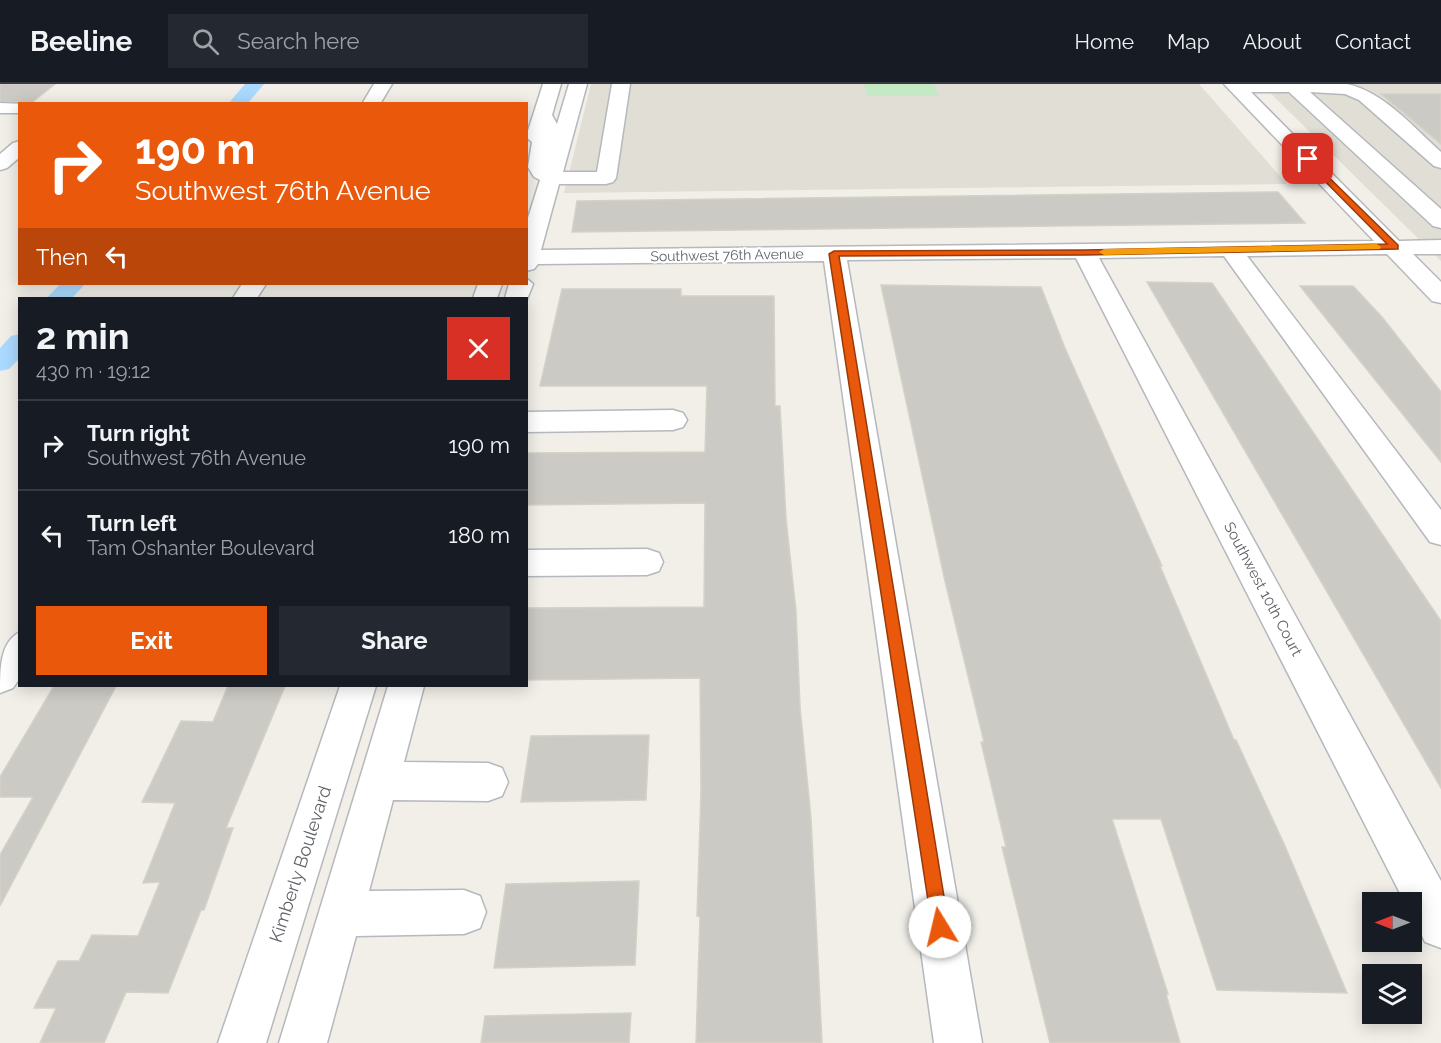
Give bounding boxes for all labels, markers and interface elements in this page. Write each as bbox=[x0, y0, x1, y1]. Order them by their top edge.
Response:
search box bbox=[168, 14, 588, 68]
text: Beeline bbox=[30, 25, 132, 58]
icon: search bbox=[189, 25, 222, 58]
text: Search here bbox=[237, 28, 359, 54]
text: Home bbox=[1075, 29, 1134, 54]
text: Map bbox=[1167, 29, 1210, 54]
text: About bbox=[1243, 29, 1302, 54]
text: Contact bbox=[1335, 29, 1411, 54]
text: 190 m bbox=[135, 125, 255, 174]
icon: right bbox=[36, 126, 114, 204]
pin bbox=[1282, 133, 1333, 184]
icon: arrive bbox=[1291, 142, 1324, 175]
text: Southwest 76th Avenue bbox=[135, 175, 431, 206]
icon: left bbox=[100, 240, 133, 273]
text: Then bbox=[36, 244, 88, 270]
street label: Southwest 76th Avenue bbox=[650, 246, 804, 264]
text: 2 min bbox=[36, 315, 129, 357]
button: close bbox=[447, 317, 510, 380]
text: 430 m · 19:12 bbox=[36, 359, 150, 383]
text: Turn right bbox=[87, 420, 190, 446]
icon: right bbox=[36, 429, 69, 462]
text: 190 m bbox=[448, 432, 510, 458]
text: Southwest 76th Avenue bbox=[87, 446, 306, 470]
text: Turn left bbox=[87, 510, 177, 536]
icon: left bbox=[36, 519, 69, 552]
street label: Southwest 10th Court bbox=[1220, 519, 1306, 659]
text: 180 m bbox=[448, 522, 510, 548]
text: Tam Oshanter Boulevard bbox=[87, 536, 315, 560]
button: Exit bbox=[36, 606, 267, 675]
button: Share bbox=[279, 606, 510, 675]
street label: Kimberly Boulevard bbox=[265, 783, 335, 945]
north arrow bbox=[1362, 892, 1422, 952]
map controls bbox=[1362, 892, 1422, 1024]
position arrow bbox=[908, 895, 972, 959]
button: layers bbox=[1362, 964, 1422, 1024]

